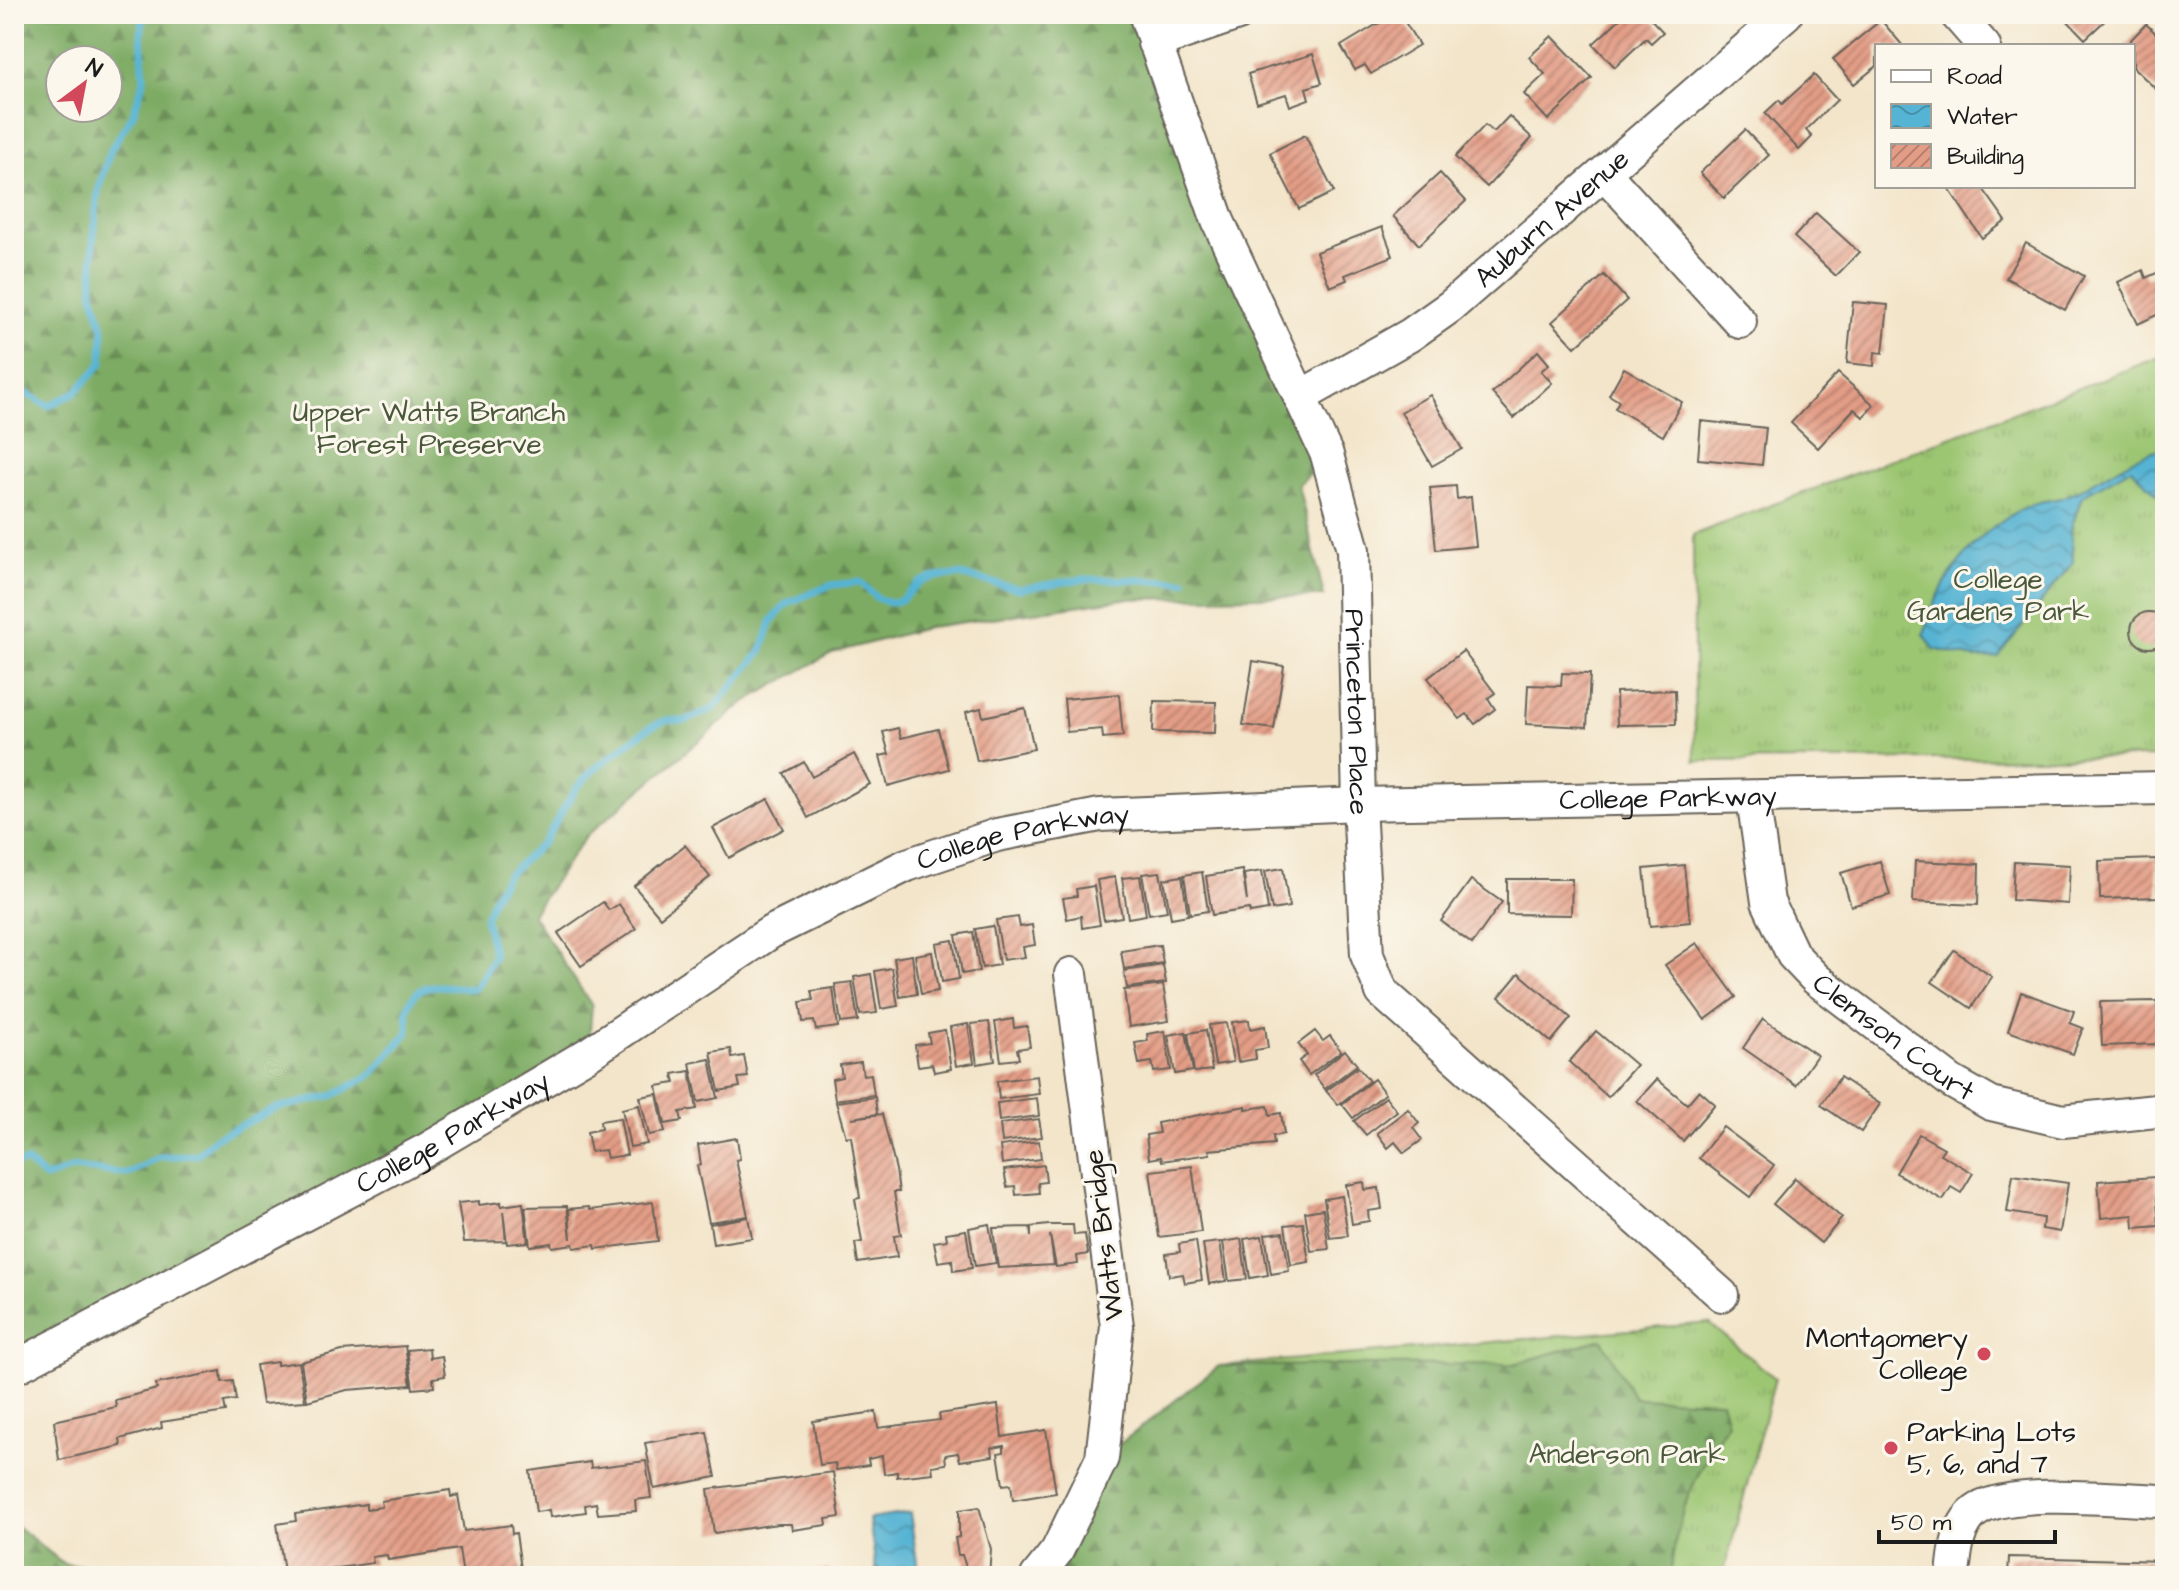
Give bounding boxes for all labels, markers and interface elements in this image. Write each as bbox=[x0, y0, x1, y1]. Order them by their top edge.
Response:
north arrow bbox=[44, 44, 124, 124]
legend bbox=[1875, 44, 2135, 188]
text: N bbox=[80, 52, 108, 85]
text: Road bbox=[1947, 60, 2002, 94]
text: Water bbox=[1947, 100, 2018, 134]
street label: Auburn Avenue bbox=[1466, 140, 1637, 297]
text: Building bbox=[1947, 140, 2024, 175]
park label: Upper Watts Branch Forest Preserve bbox=[293, 393, 565, 464]
park label: College Gardens Park bbox=[1907, 560, 2089, 631]
street label: Princeton Place bbox=[1335, 608, 1379, 816]
street label: College Parkway bbox=[1559, 776, 1777, 820]
street label: College Parkway bbox=[912, 794, 1130, 880]
street label: Clemson Court bbox=[1805, 964, 1982, 1111]
street label: College Parkway bbox=[349, 1062, 558, 1203]
street label: Watts Bridge bbox=[1074, 1147, 1135, 1323]
place label: Montgomery College bbox=[1806, 1319, 1968, 1391]
marker: Montgomery College bbox=[1975, 1345, 1993, 1363]
place label: Parking Lots 5, 6, and 7 bbox=[1907, 1413, 2076, 1484]
park label: Anderson Park bbox=[1529, 1435, 1725, 1474]
marker: Parking Lots 5, 6, and 7 bbox=[1882, 1439, 1900, 1457]
scale bar bbox=[1879, 1494, 2055, 1544]
text: 50 m bbox=[1891, 1506, 1952, 1540]

